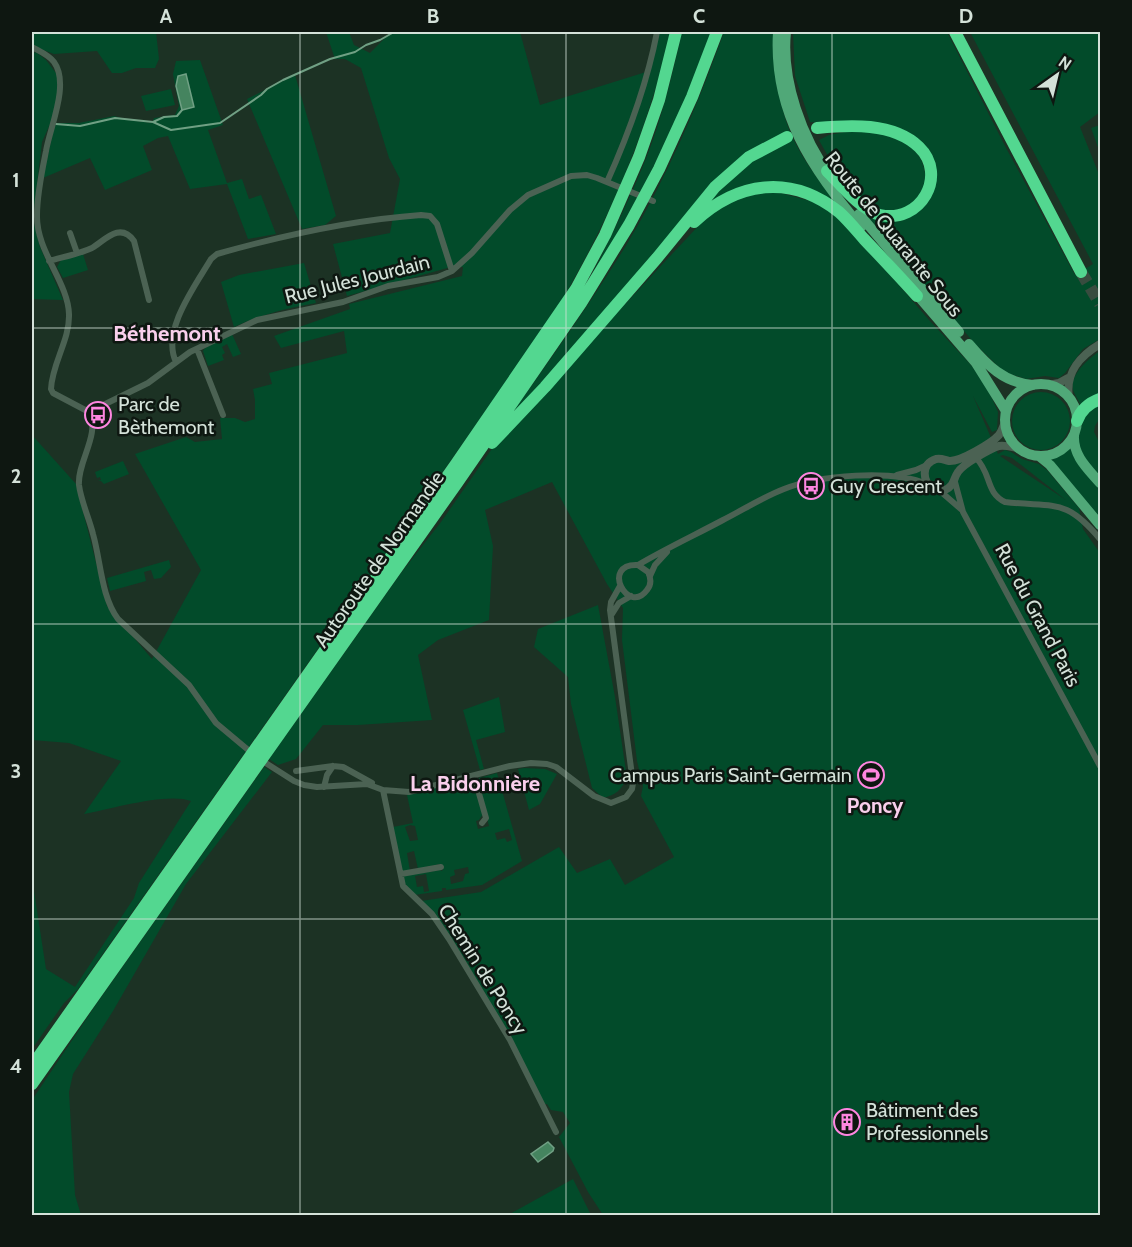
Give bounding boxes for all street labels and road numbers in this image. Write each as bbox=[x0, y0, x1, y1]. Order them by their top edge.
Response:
street label: Route de Quarante Sous bbox=[820, 147, 968, 321]
street label: Rue Jules Jourdain bbox=[282, 249, 432, 309]
street label: Autoroute de Normandie bbox=[309, 466, 449, 652]
street label: Rue du Grand Paris bbox=[990, 539, 1086, 691]
street label: Chemin de Poncy bbox=[433, 899, 533, 1039]

